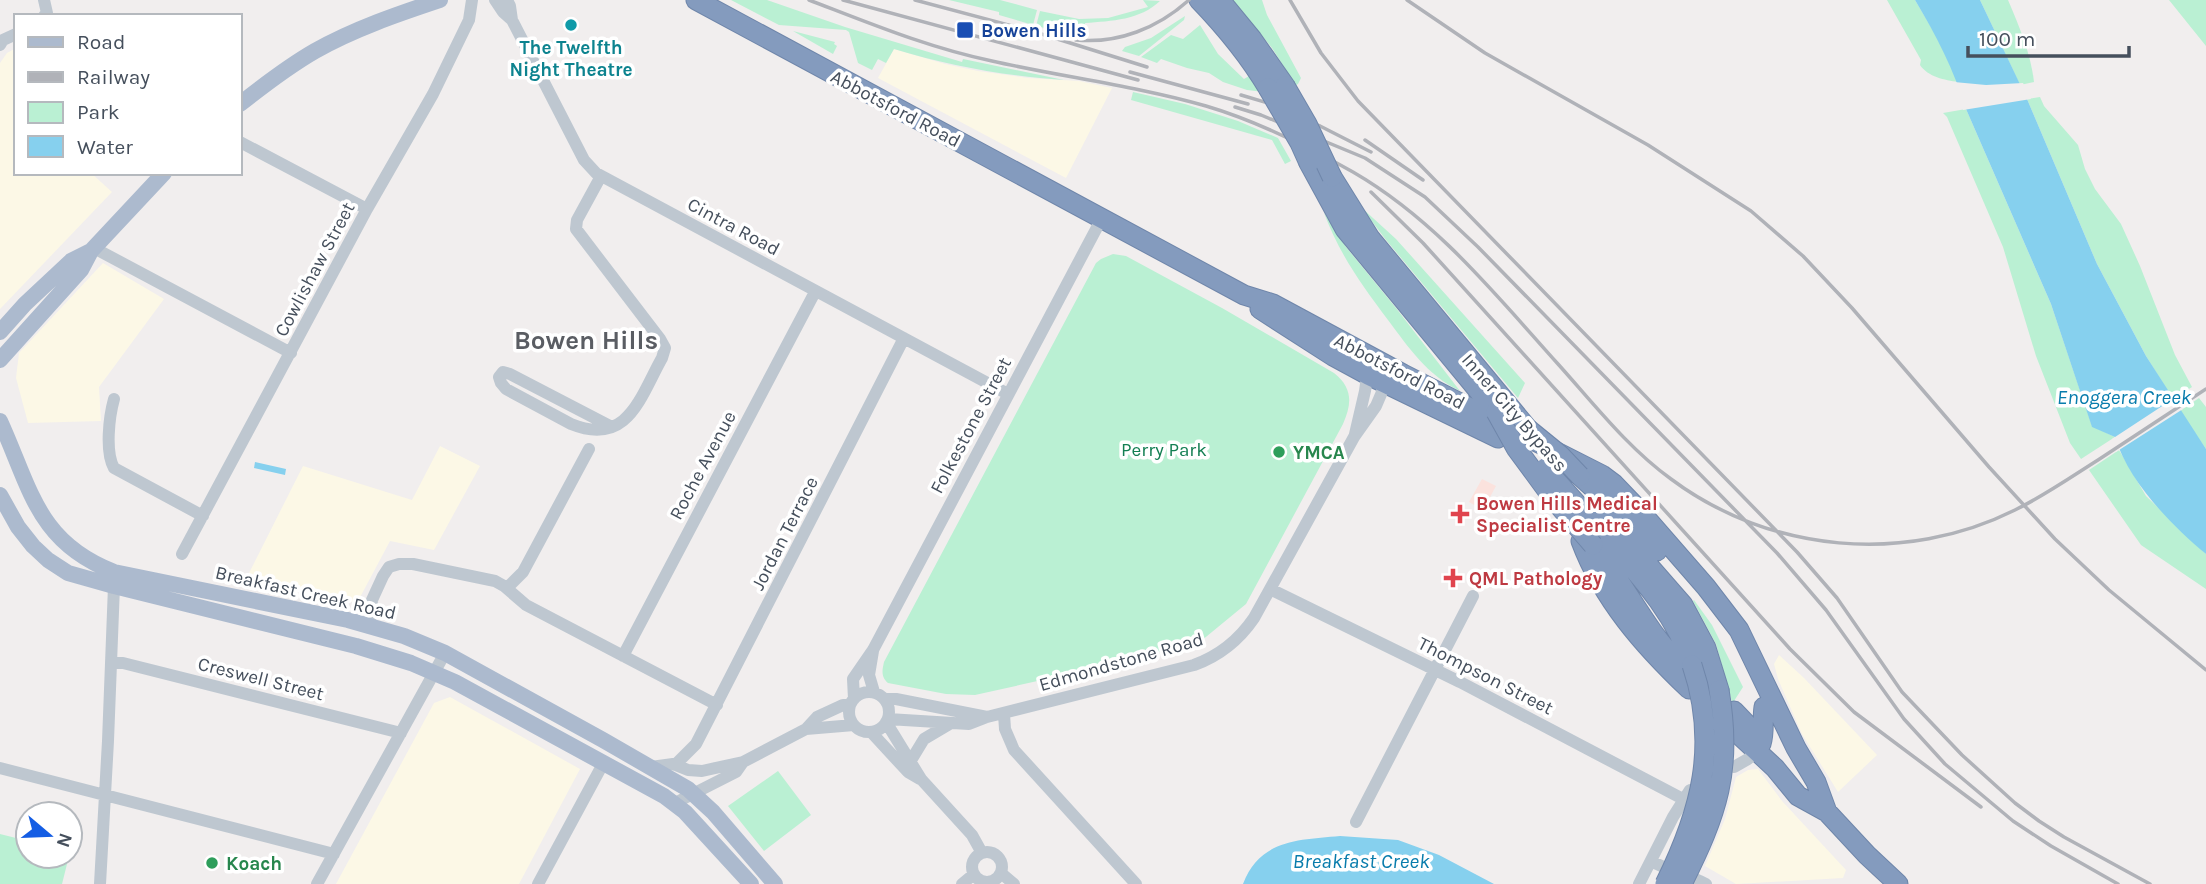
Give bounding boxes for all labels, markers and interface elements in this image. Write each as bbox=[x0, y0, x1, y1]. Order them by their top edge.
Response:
legend bbox=[14, 14, 242, 175]
scale bar bbox=[1968, 14, 2129, 58]
marker: The Twelfth Night Theatre bbox=[563, 17, 579, 33]
marker: Bowen Hills bbox=[955, 20, 975, 40]
place label: Bowen Hills bbox=[981, 20, 1086, 42]
text: 100 m bbox=[1979, 27, 2036, 51]
text: Road bbox=[77, 30, 125, 54]
place label: The Twelfth Night Theatre bbox=[509, 37, 633, 81]
text: Railway bbox=[77, 65, 150, 89]
street label: Abbotsford Road bbox=[827, 65, 964, 152]
text: Park bbox=[77, 100, 120, 124]
text: Water bbox=[77, 135, 133, 159]
street label: Cintra Road bbox=[684, 193, 784, 260]
street label: Cowlishaw Street bbox=[270, 198, 360, 340]
district label: Bowen Hills bbox=[514, 325, 658, 356]
street label: Abbotsford Road bbox=[1331, 329, 1469, 414]
street label: Inner City Bypass bbox=[1457, 349, 1572, 476]
street label: Folkestone Street bbox=[926, 354, 1016, 497]
water label: Enoggera Creek bbox=[2057, 385, 2192, 409]
street label: Roche Avenue bbox=[665, 407, 741, 524]
park label: Perry Park bbox=[1121, 439, 1207, 461]
place label: YMCA bbox=[1293, 442, 1345, 464]
marker: YMCA bbox=[1271, 444, 1287, 460]
street label: Jordan Terrace bbox=[747, 473, 823, 594]
place label: Bowen Hills Medical Specialist Centre bbox=[1476, 493, 1658, 537]
marker: Bowen Hills Medical Specialist Centre bbox=[1450, 504, 1470, 524]
street label: Breakfast Creek Road bbox=[213, 561, 398, 624]
marker: QML Pathology bbox=[1443, 568, 1463, 588]
place label: QML Pathology bbox=[1469, 568, 1603, 590]
street label: Edmondstone Road bbox=[1037, 628, 1206, 696]
street label: Thompson Street bbox=[1414, 632, 1557, 719]
street label: Creswell Street bbox=[195, 653, 326, 705]
north arrow bbox=[14, 800, 84, 870]
text: N bbox=[52, 830, 77, 850]
water label: Breakfast Creek bbox=[1292, 849, 1430, 873]
place label: Koach bbox=[226, 853, 282, 875]
marker: Koach bbox=[204, 855, 220, 871]

